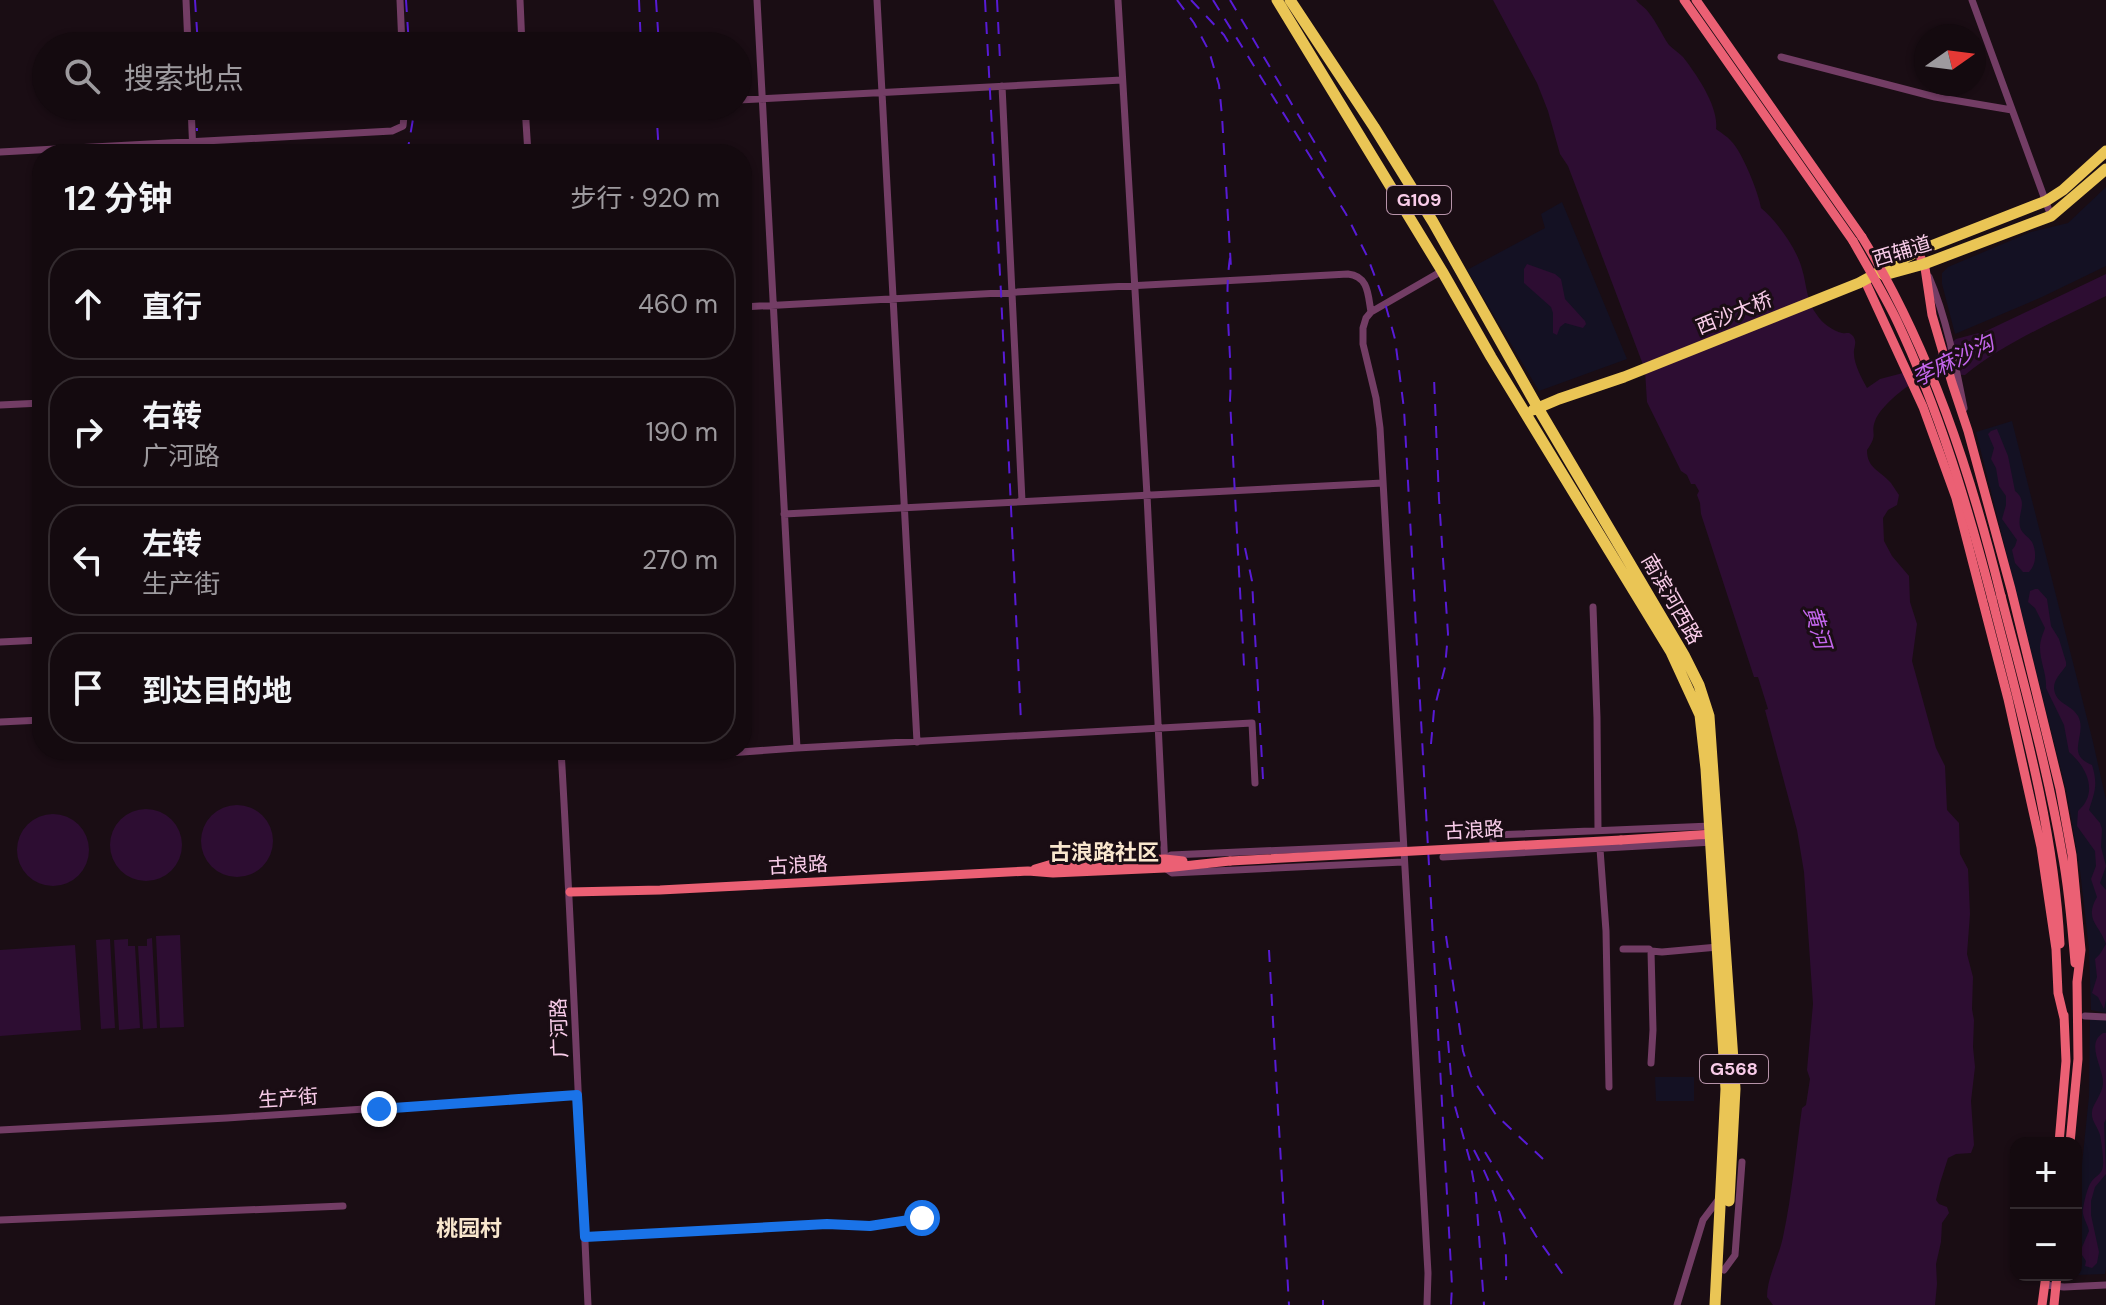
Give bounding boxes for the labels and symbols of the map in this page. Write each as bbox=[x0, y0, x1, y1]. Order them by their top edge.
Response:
north arrow bbox=[1914, 24, 1986, 96]
road number: G109 bbox=[1387, 186, 1451, 214]
street label: 西辅道 bbox=[1870, 230, 1934, 272]
street label: 西沙大桥 bbox=[1692, 286, 1776, 340]
water label: 李麻沙沟 bbox=[1907, 327, 2001, 393]
street label: 南滨河西路 bbox=[1636, 549, 1708, 649]
water label: 黄河 bbox=[1797, 602, 1839, 656]
street label: 古浪路 bbox=[1443, 815, 1505, 845]
district label: 古浪路社区 bbox=[1049, 838, 1159, 867]
street label: 古浪路 bbox=[767, 850, 829, 880]
street label: 广河路 bbox=[545, 998, 573, 1058]
road number: G568 bbox=[1700, 1055, 1768, 1083]
street label: 生产街 bbox=[257, 1083, 319, 1113]
route end bbox=[361, 1091, 397, 1127]
route start bbox=[904, 1200, 940, 1236]
district label: 桃园村 bbox=[436, 1214, 502, 1243]

